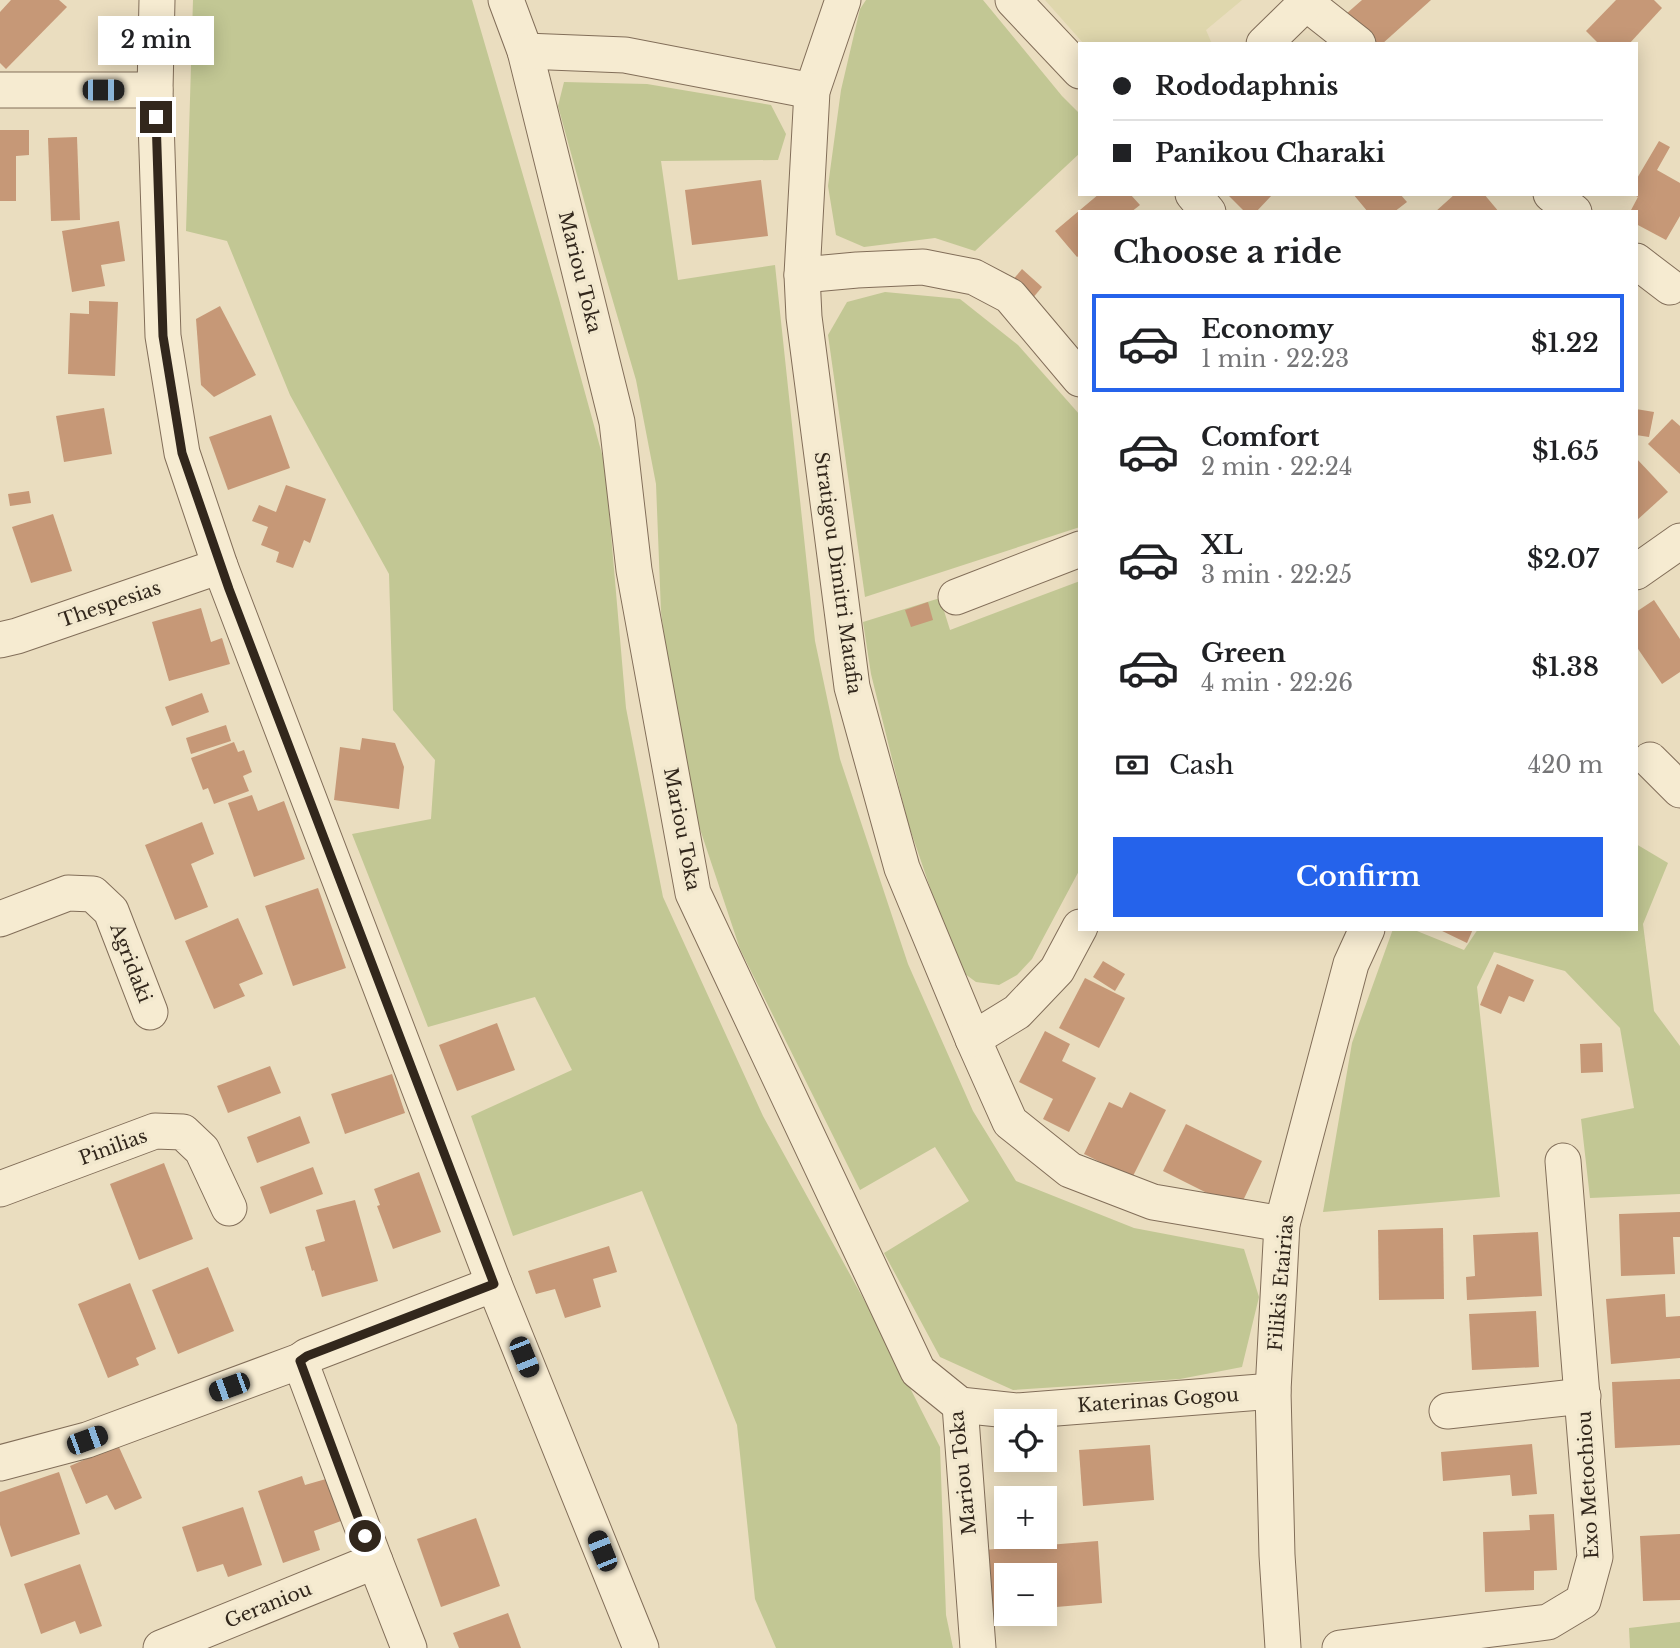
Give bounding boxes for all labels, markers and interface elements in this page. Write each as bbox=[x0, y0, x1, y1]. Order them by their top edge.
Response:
callout: 2 min bbox=[98, 16, 214, 64]
text: 2 min bbox=[121, 26, 191, 54]
text: Rododaphnis bbox=[1155, 70, 1338, 102]
car bbox=[83, 80, 125, 101]
route end bbox=[140, 101, 172, 133]
text: Panikou Charaki bbox=[1155, 137, 1385, 169]
street label: Mariou Toka bbox=[554, 209, 606, 336]
text: Choose a ride bbox=[1113, 232, 1342, 272]
icon: car bbox=[1117, 312, 1180, 375]
text: Economy bbox=[1201, 313, 1334, 345]
text: $1.22 bbox=[1531, 327, 1599, 359]
text: 1 min · 22:23 bbox=[1201, 345, 1349, 373]
icon: car bbox=[1117, 420, 1180, 483]
text: Comfort bbox=[1201, 421, 1319, 453]
text: $1.65 bbox=[1532, 435, 1599, 467]
street label: Stratigou Dimitri Matafia bbox=[810, 450, 866, 696]
text: 2 min · 22:24 bbox=[1201, 453, 1352, 481]
icon: car bbox=[1117, 528, 1180, 591]
text: XL bbox=[1201, 529, 1243, 561]
text: $2.07 bbox=[1527, 543, 1599, 575]
text: 3 min · 22:25 bbox=[1201, 561, 1352, 589]
street label: Thespesias bbox=[56, 576, 164, 632]
icon: car bbox=[1117, 636, 1180, 699]
text: Green bbox=[1201, 637, 1286, 669]
text: $1.38 bbox=[1532, 651, 1599, 683]
text: 4 min · 22:26 bbox=[1201, 669, 1353, 697]
icon: cash bbox=[1113, 746, 1151, 784]
text: Cash bbox=[1169, 749, 1234, 781]
text: 420 m bbox=[1528, 751, 1603, 779]
street label: Mariou Toka bbox=[659, 766, 705, 893]
button: Confirm bbox=[1113, 837, 1603, 917]
street label: Agridaki bbox=[105, 919, 157, 1006]
street label: Pinilias bbox=[76, 1124, 150, 1170]
street label: Filikis Etairias bbox=[1264, 1214, 1298, 1352]
car bbox=[507, 1334, 542, 1380]
car bbox=[206, 1370, 253, 1404]
street label: Katerinas Gogou bbox=[1076, 1383, 1240, 1417]
street label: Mariou Toka bbox=[945, 1409, 981, 1536]
map controls bbox=[994, 1409, 1057, 1626]
button: locate bbox=[994, 1409, 1057, 1472]
street label: Exo Metochiou bbox=[1573, 1410, 1603, 1560]
car bbox=[64, 1423, 111, 1457]
button: + bbox=[994, 1486, 1057, 1549]
route start bbox=[349, 1520, 381, 1552]
car bbox=[585, 1528, 620, 1574]
button: − bbox=[994, 1563, 1057, 1626]
street label: Geraniou bbox=[221, 1577, 315, 1633]

